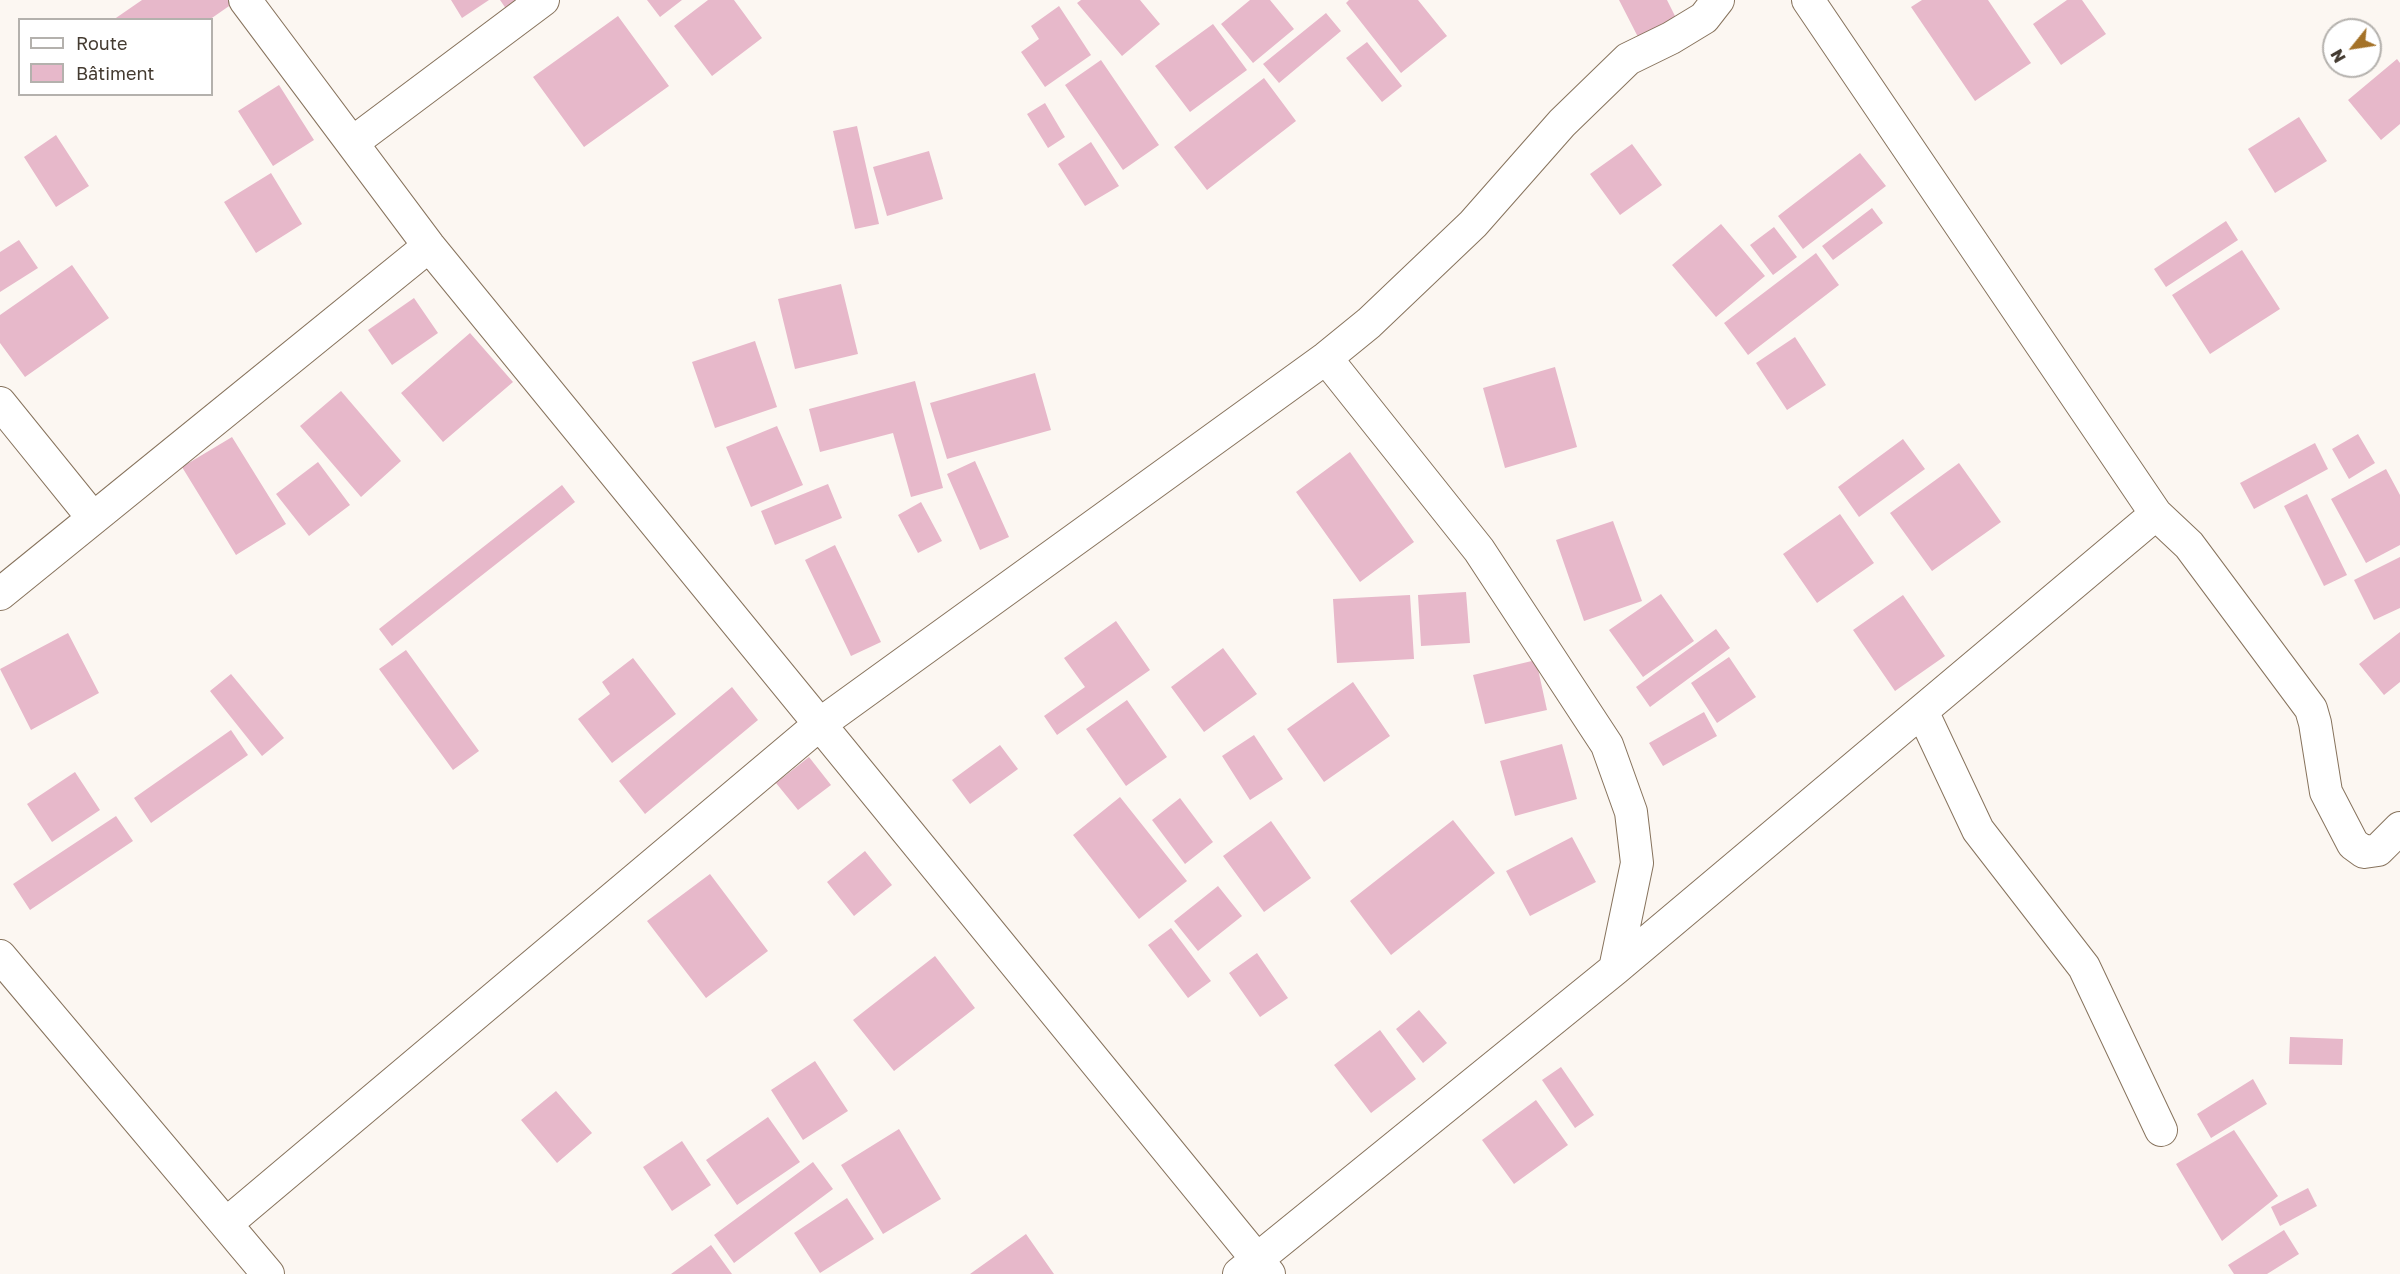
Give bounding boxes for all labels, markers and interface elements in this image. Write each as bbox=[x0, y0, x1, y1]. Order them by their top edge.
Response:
legend bbox=[18, 18, 213, 96]
north arrow bbox=[2322, 18, 2382, 78]
text: Route bbox=[76, 32, 127, 54]
text: N bbox=[2326, 46, 2350, 66]
text: Bâtiment bbox=[76, 62, 155, 84]

